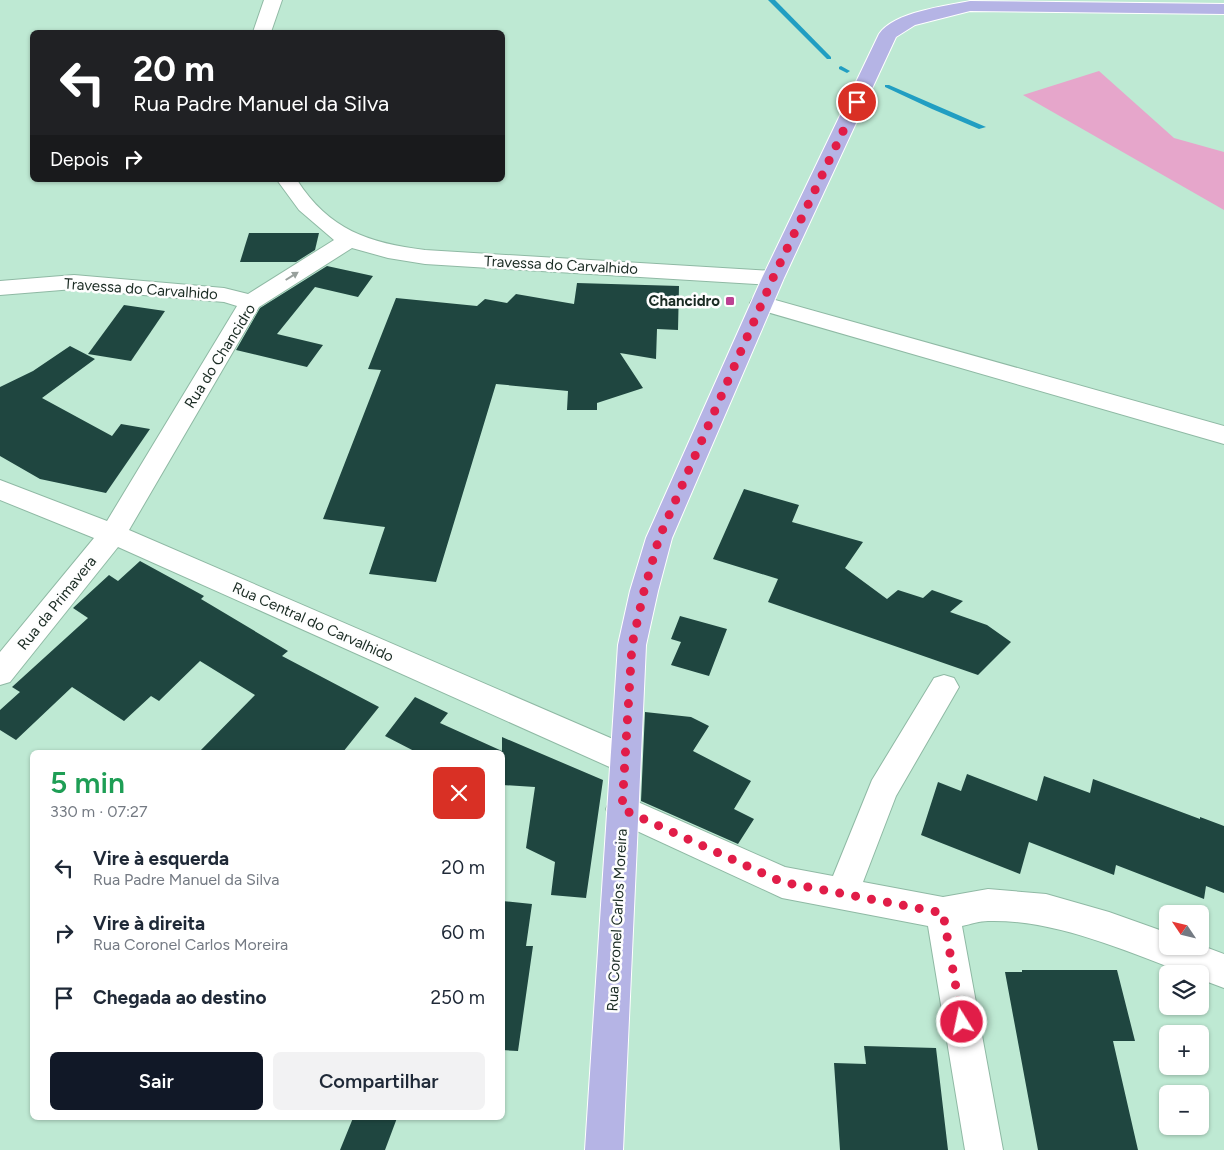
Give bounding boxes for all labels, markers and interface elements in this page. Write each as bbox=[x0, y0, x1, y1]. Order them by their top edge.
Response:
text: 20 m bbox=[133, 48, 215, 90]
icon: left bbox=[50, 50, 115, 115]
pin bbox=[836, 81, 878, 123]
icon: arrive bbox=[843, 88, 871, 116]
text: Rua Padre Manuel da Silva bbox=[133, 90, 389, 117]
icon: right bbox=[119, 145, 147, 173]
text: Depois bbox=[50, 148, 109, 171]
street label: Travessa do Carvalhido bbox=[484, 252, 639, 278]
one-way arrow bbox=[286, 272, 299, 281]
street label: Travessa do Carvalhido bbox=[64, 275, 219, 303]
place label: Chancidro bbox=[649, 292, 720, 310]
marker: Chancidro bbox=[724, 295, 736, 307]
street label: Rua do Chancidro bbox=[181, 300, 259, 412]
street label: Rua da Primavera bbox=[14, 553, 100, 653]
street label: Rua Central do Carvalhido bbox=[230, 578, 397, 666]
text: 5 min bbox=[50, 764, 125, 801]
button: close bbox=[433, 767, 485, 819]
text: 330 m · 07:27 bbox=[50, 802, 148, 821]
street label: Rua Coronel Carlos Moreira bbox=[603, 828, 631, 1012]
text: Vire à esquerda bbox=[93, 847, 229, 870]
icon: left bbox=[50, 854, 78, 882]
text: 20 m bbox=[441, 856, 485, 879]
text: Rua Padre Manuel da Silva bbox=[93, 870, 279, 889]
north arrow bbox=[1159, 905, 1209, 955]
map controls bbox=[1159, 905, 1209, 1135]
text: Vire à direita bbox=[93, 912, 205, 935]
icon: right bbox=[50, 919, 78, 947]
text: 60 m bbox=[441, 921, 485, 944]
text: Rua Coronel Carlos Moreira bbox=[93, 935, 288, 954]
button: layers bbox=[1159, 965, 1209, 1015]
icon: arrive bbox=[50, 984, 78, 1012]
text: Chegada ao destino bbox=[93, 986, 266, 1009]
text: 250 m bbox=[430, 986, 485, 1009]
position arrow bbox=[935, 995, 987, 1047]
button: + bbox=[1159, 1025, 1209, 1075]
button: Sair bbox=[50, 1052, 263, 1110]
button: Compartilhar bbox=[273, 1052, 485, 1110]
button: − bbox=[1159, 1085, 1209, 1135]

